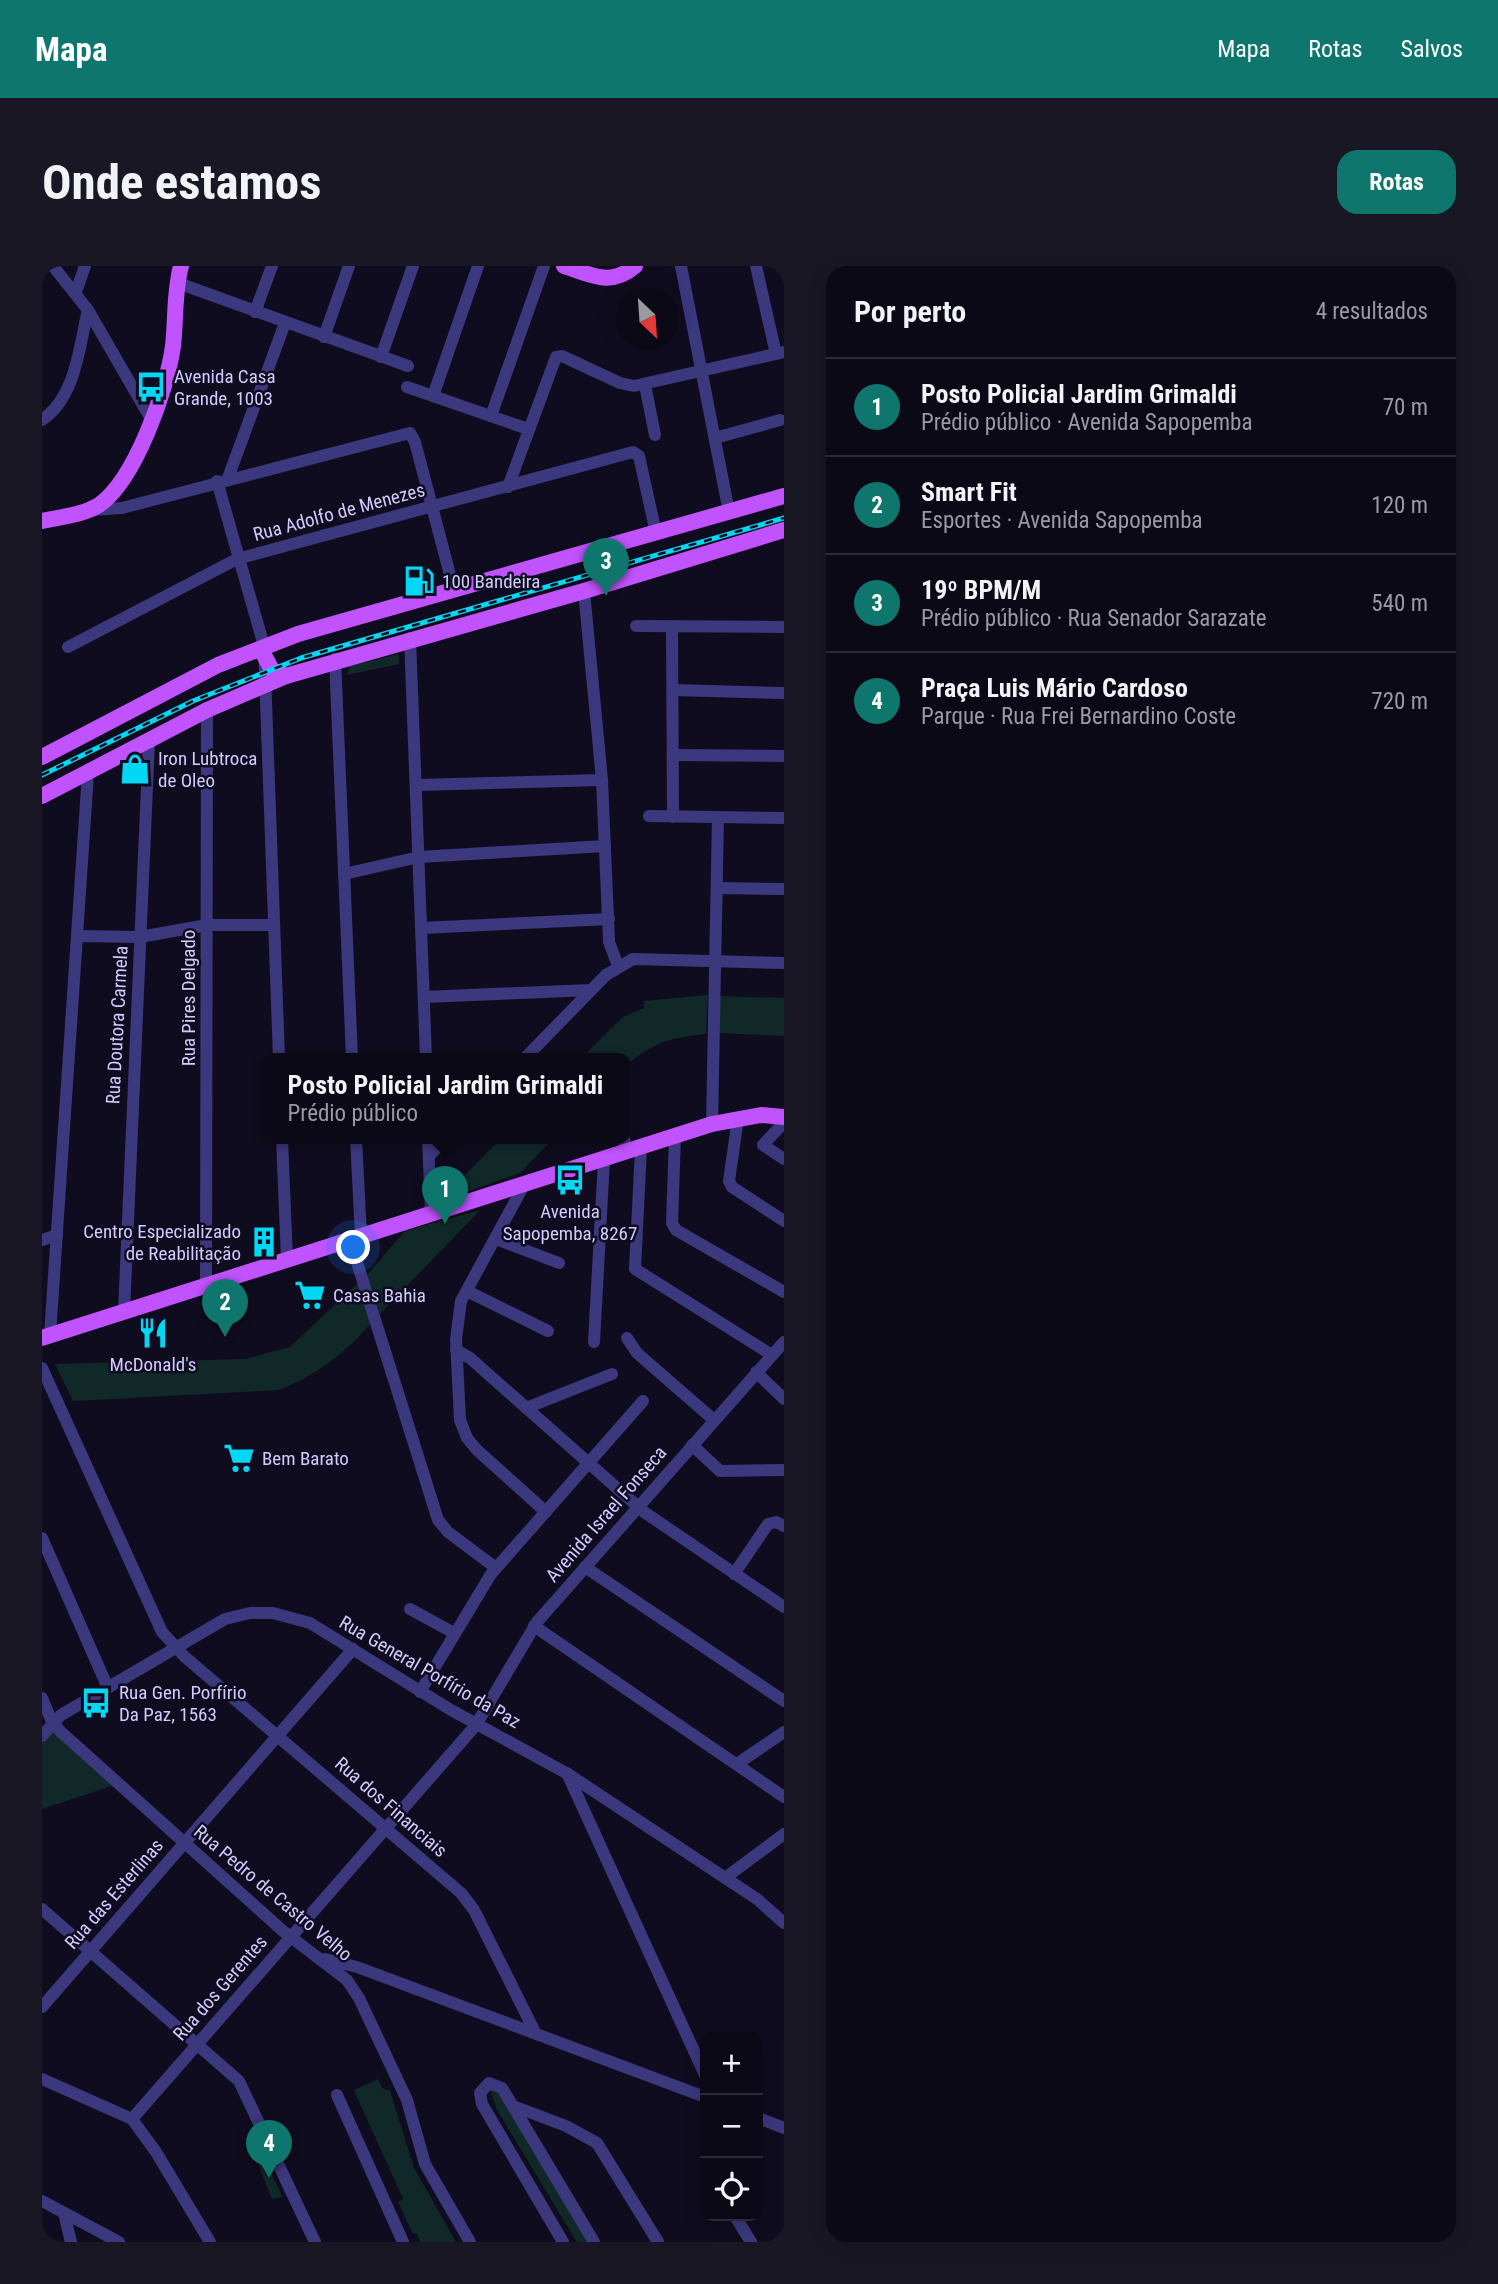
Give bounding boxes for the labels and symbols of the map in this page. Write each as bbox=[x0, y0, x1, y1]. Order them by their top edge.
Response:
north arrow bbox=[616, 287, 679, 350]
place label: Avenida Casa Grande, 1003 bbox=[174, 365, 276, 410]
bus stop icon: Avenida Casa Grande, 1003 bbox=[134, 370, 168, 404]
street label: Rua Adolfo de Menezes bbox=[251, 478, 427, 546]
pin: 3 bbox=[583, 538, 629, 596]
fuel station icon: 100 Bandeira bbox=[402, 564, 436, 598]
place label: 100 Bandeira bbox=[442, 570, 540, 593]
place label: Iron Lubtroca de Oleo bbox=[158, 747, 257, 792]
shop icon: Iron Lubtroca de Oleo bbox=[118, 752, 152, 786]
street label: Rua Pires Delgado bbox=[177, 930, 200, 1066]
street label: Rua Doutora Carmela bbox=[101, 945, 133, 1105]
bus stop icon: Avenida Sapopemba, 8267 bbox=[553, 1163, 587, 1197]
pin: 1 bbox=[422, 1166, 468, 1224]
place label: Avenida Sapopemba, 8267 bbox=[503, 1200, 637, 1245]
place label: Centro Especializado de Reabilitação bbox=[83, 1220, 241, 1265]
building icon: Centro Especializado de Reabilitação bbox=[247, 1225, 281, 1259]
your location bbox=[336, 1230, 370, 1264]
supermarket icon: Casas Bahia bbox=[293, 1278, 327, 1312]
pin: 2 bbox=[202, 1279, 248, 1337]
place label: Casas Bahia bbox=[333, 1284, 426, 1307]
restaurant icon: McDonald's bbox=[136, 1316, 170, 1350]
place label: McDonald's bbox=[110, 1353, 196, 1376]
supermarket icon: Bem Barato bbox=[222, 1441, 256, 1475]
street label: Avenida Israel Fonseca bbox=[541, 1441, 671, 1587]
place label: Bem Barato bbox=[262, 1447, 349, 1470]
street label: Rua General Porfírio da Paz bbox=[335, 1611, 525, 1733]
place label: Rua Gen. Porfírio Da Paz, 1563 bbox=[119, 1681, 246, 1726]
bus stop icon: Rua Gen. Porfírio Da Paz, 1563 bbox=[79, 1686, 113, 1720]
street label: Rua dos Financiais bbox=[330, 1752, 452, 1862]
street label: Rua Pedro de Castro Velho bbox=[189, 1820, 357, 1966]
street label: Rua das Esterlinas bbox=[60, 1834, 168, 1954]
street label: Rua dos Gerentes bbox=[168, 1931, 272, 2045]
pin: 4 bbox=[246, 2120, 292, 2178]

